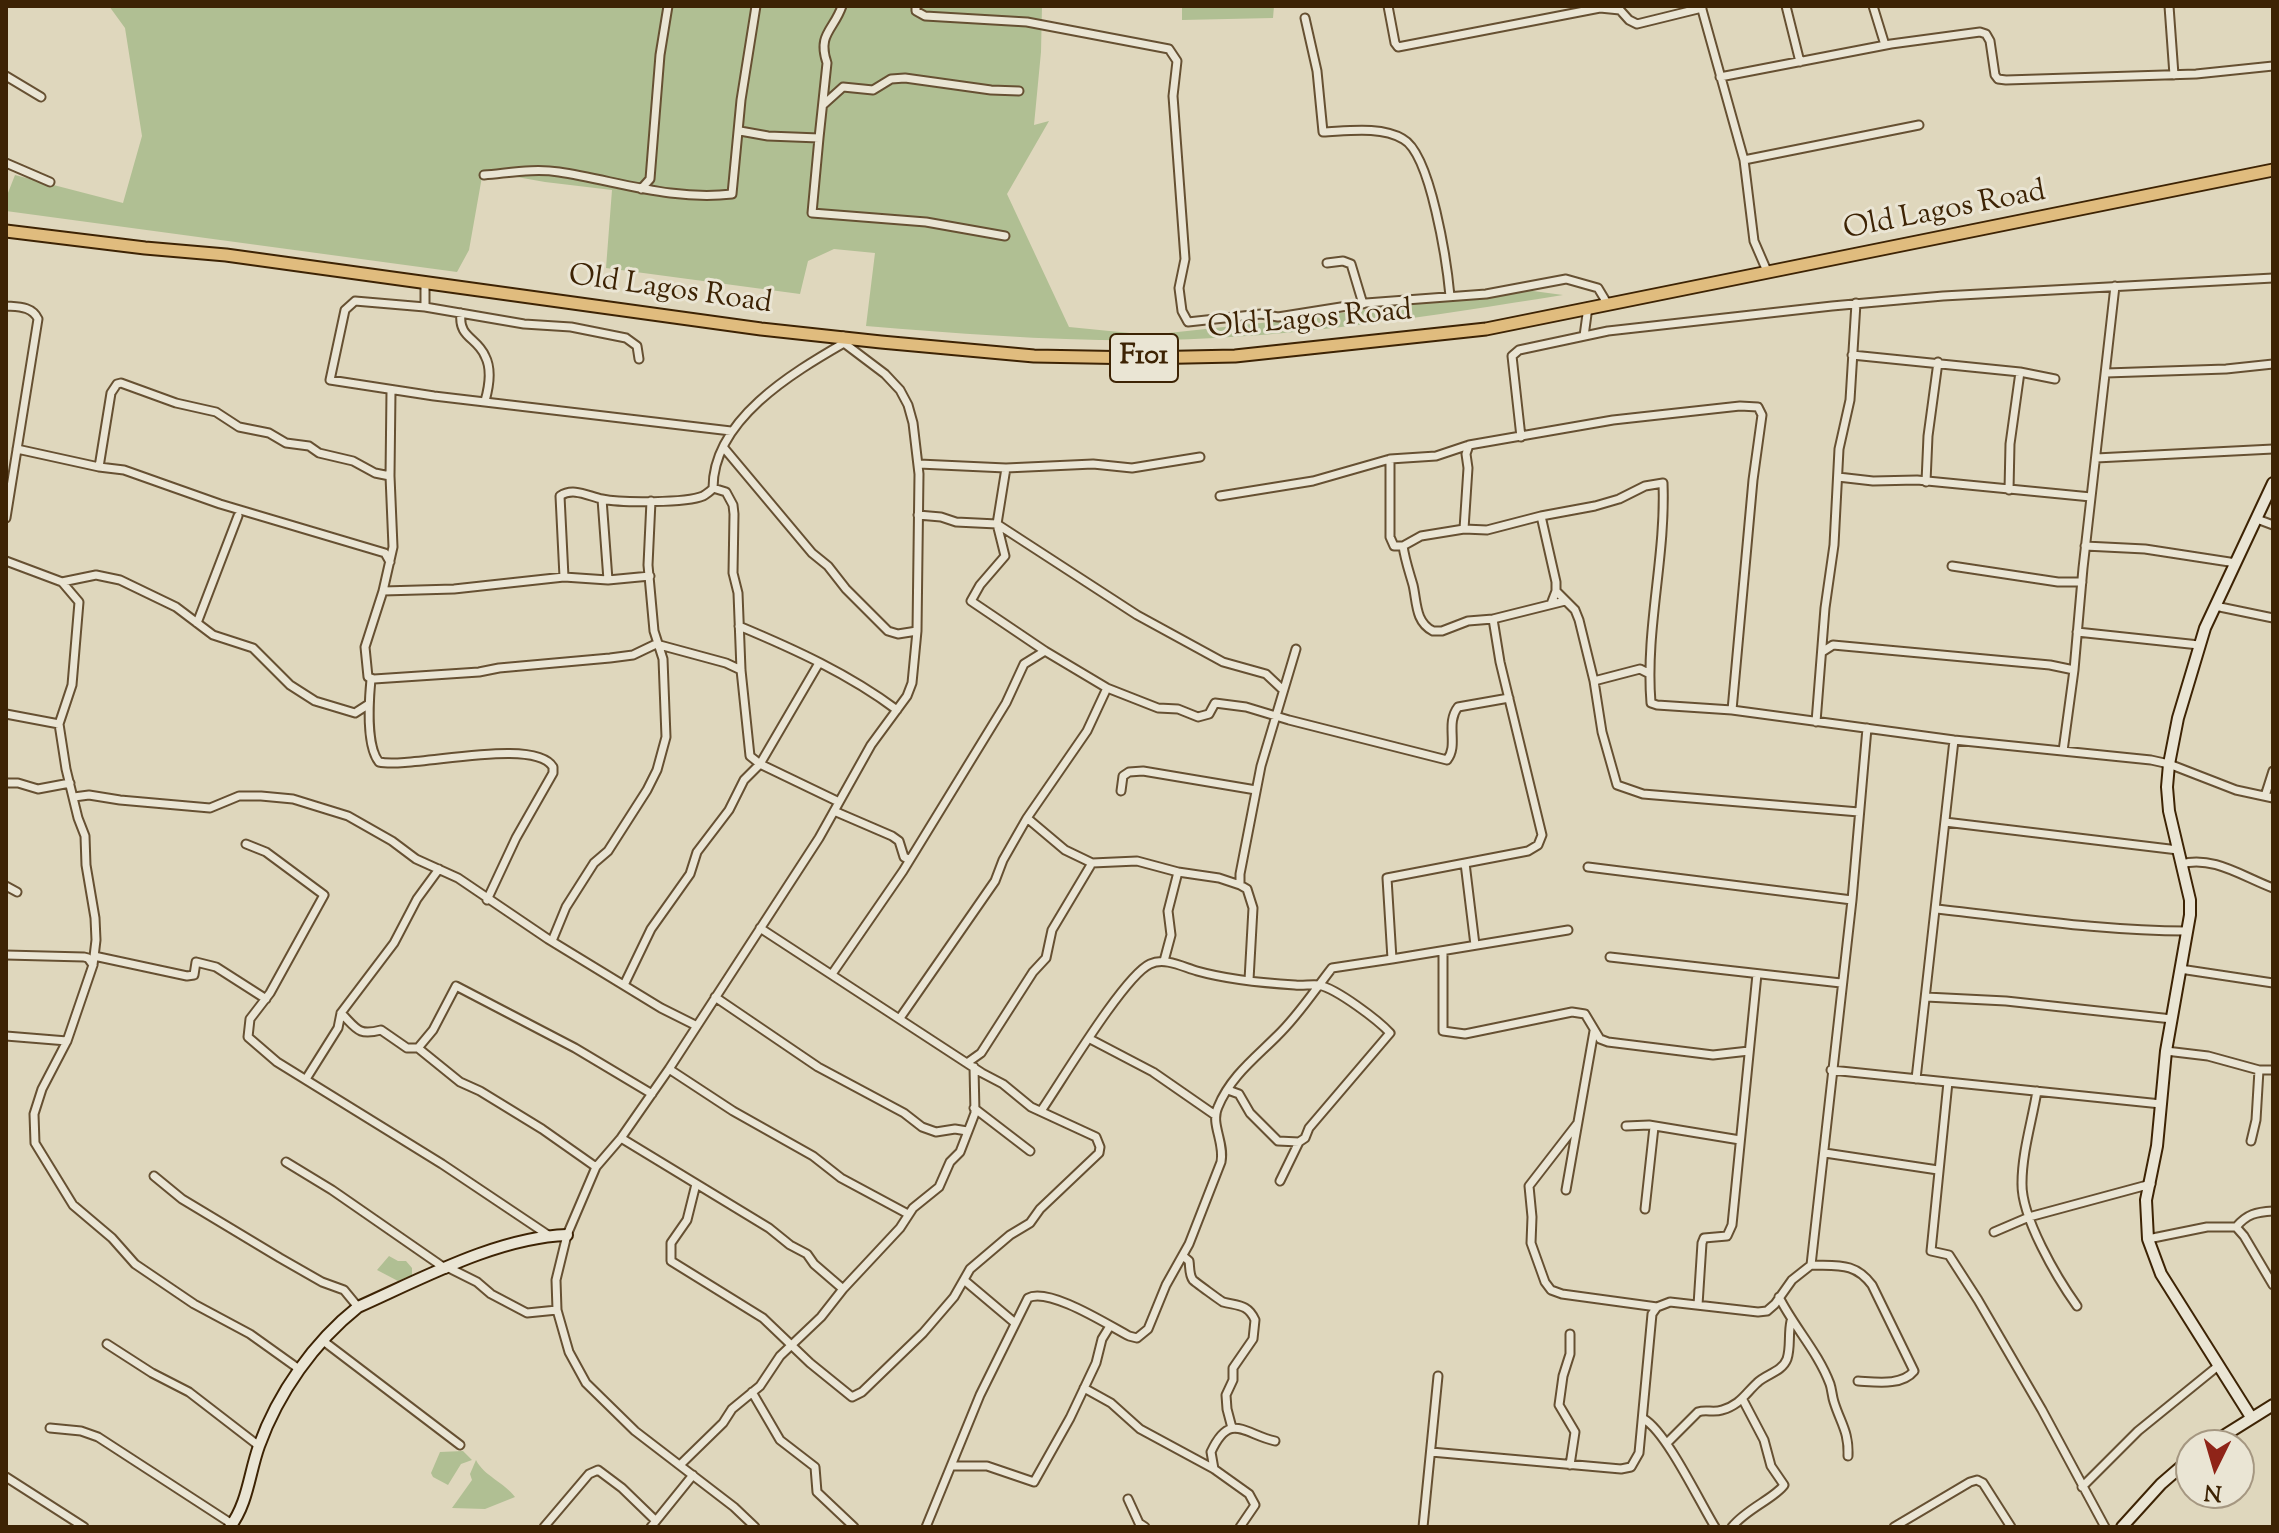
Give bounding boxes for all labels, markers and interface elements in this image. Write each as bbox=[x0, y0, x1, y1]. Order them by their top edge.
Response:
street label: Old Lagos Road bbox=[1841, 176, 2049, 250]
street label: Old Lagos Road bbox=[566, 260, 774, 324]
street label: Old Lagos Road bbox=[1206, 295, 1414, 349]
road number: F101 bbox=[1110, 334, 1178, 382]
north arrow bbox=[2175, 1429, 2255, 1509]
text: N bbox=[2203, 1474, 2223, 1508]

